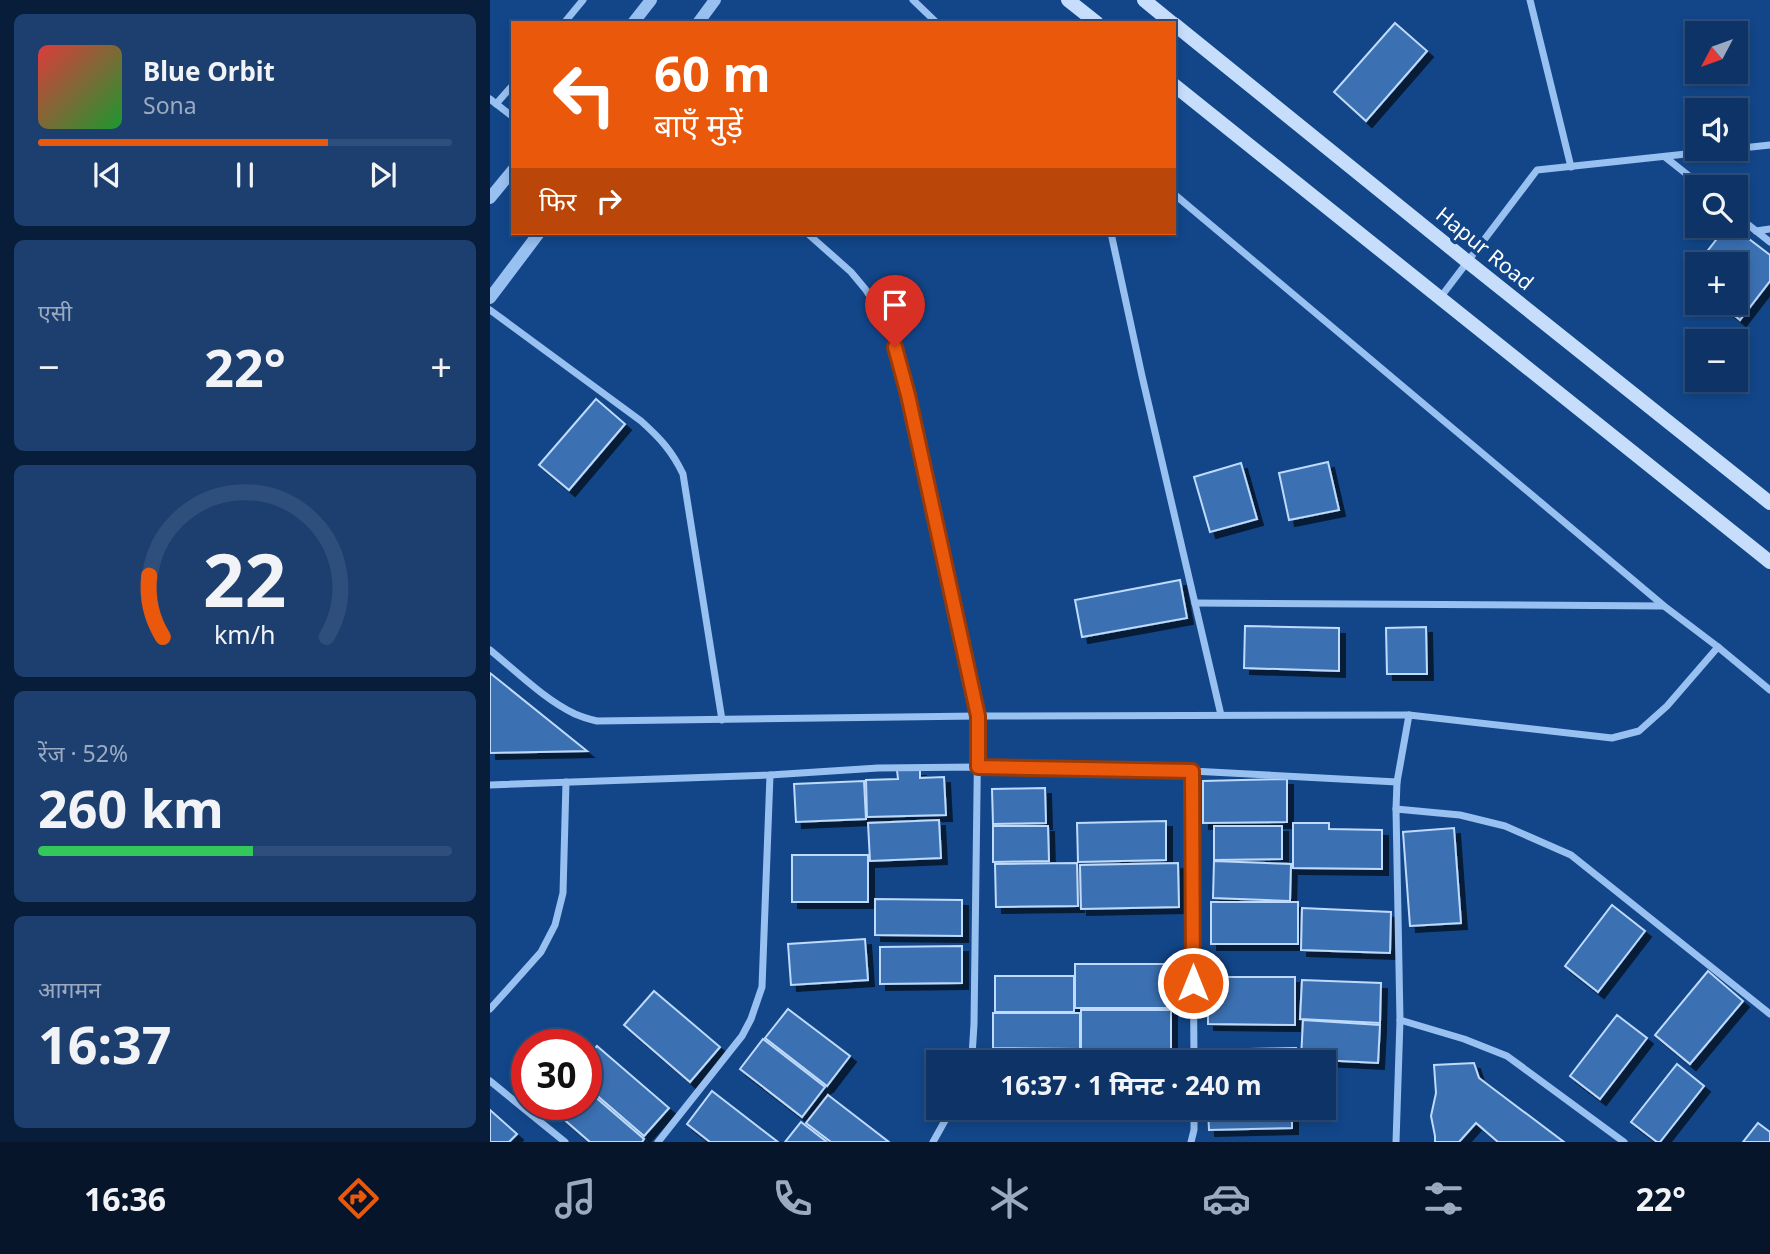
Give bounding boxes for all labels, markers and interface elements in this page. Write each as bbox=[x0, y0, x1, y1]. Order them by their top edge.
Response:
north arrow bbox=[1685, 21, 1748, 84]
map controls bbox=[1685, 21, 1748, 392]
text: 60 m bbox=[654, 40, 771, 106]
icon: left bbox=[539, 49, 630, 140]
text: Blue Orbit bbox=[143, 53, 275, 89]
text: Sona bbox=[143, 89, 197, 121]
button: sound bbox=[1685, 98, 1748, 161]
text: बाएँ मुड़ें bbox=[654, 103, 743, 146]
icon: previous bbox=[88, 156, 126, 194]
icon: pause bbox=[226, 156, 264, 194]
icon: next bbox=[364, 156, 402, 194]
button: search bbox=[1685, 175, 1748, 238]
icon: right bbox=[590, 182, 628, 220]
text: फिर bbox=[539, 183, 576, 219]
street label: Hapur Road bbox=[1430, 200, 1540, 296]
button: + bbox=[1685, 252, 1748, 315]
pin bbox=[865, 275, 925, 347]
icon: arrive bbox=[876, 286, 914, 324]
text: एसी bbox=[38, 296, 72, 328]
button: − bbox=[1685, 329, 1748, 392]
text: 22° bbox=[204, 331, 286, 402]
text: − bbox=[38, 340, 60, 392]
text: + bbox=[430, 340, 452, 392]
text: 22 bbox=[203, 529, 287, 628]
text: km/h bbox=[214, 617, 276, 651]
text: रेंज · 52% bbox=[38, 737, 128, 769]
text: 260 km bbox=[38, 772, 224, 843]
position arrow bbox=[1156, 946, 1230, 1020]
text: आगमन bbox=[38, 973, 101, 1005]
text: 16:37 bbox=[38, 1008, 172, 1079]
speed limit sign: 30 bbox=[511, 1029, 602, 1120]
text: 16:37 · 1 मिनट · 240 m bbox=[1000, 1067, 1262, 1103]
icon: directions bbox=[334, 1174, 383, 1223]
icon: music bbox=[551, 1174, 600, 1223]
icon: phone bbox=[768, 1174, 817, 1223]
icon: climate bbox=[985, 1174, 1034, 1223]
icon: car bbox=[1202, 1174, 1251, 1223]
icon: filters bbox=[1419, 1174, 1468, 1223]
text: 16:36 bbox=[84, 1177, 166, 1220]
text: 22° bbox=[1636, 1177, 1686, 1220]

